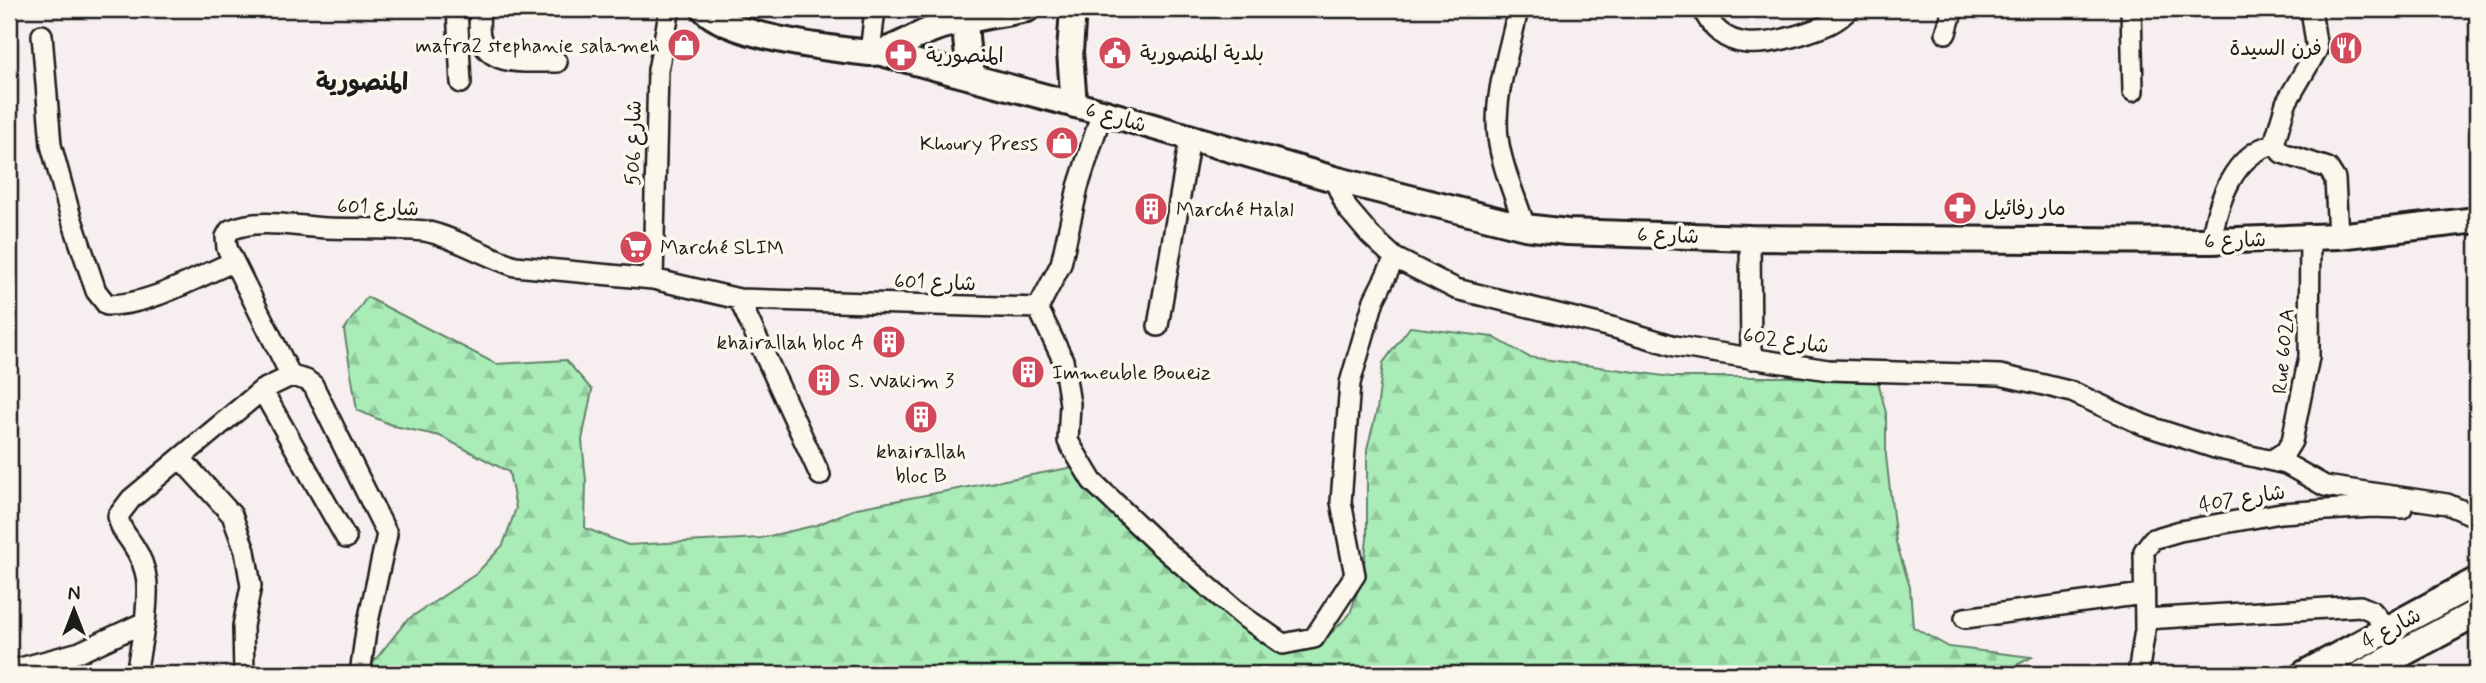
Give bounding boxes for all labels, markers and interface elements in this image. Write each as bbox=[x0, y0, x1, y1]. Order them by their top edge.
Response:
shop icon: mafra2 stephanie salameh bbox=[665, 26, 703, 64]
restaurant icon: فرن السيدة bbox=[2327, 29, 2365, 67]
place label: mafra2 stephanie salameh bbox=[415, 32, 660, 60]
public building icon: بلدية المنصورية bbox=[1096, 34, 1134, 72]
place label: فرن السيدة bbox=[2230, 35, 2322, 63]
pharmacy icon: المنصورية bbox=[882, 36, 920, 74]
place label: بلدية المنصورية bbox=[1140, 40, 1264, 68]
place label: المنصورية bbox=[926, 42, 1004, 70]
district label: المنصورية bbox=[316, 68, 408, 99]
street label: شارع 6 bbox=[1082, 96, 1149, 140]
street label: شارع 506 bbox=[619, 100, 649, 186]
shop icon: Khoury Press bbox=[1043, 124, 1081, 162]
place label: Khoury Press bbox=[920, 130, 1038, 158]
pharmacy icon: مار رفائيل bbox=[1941, 189, 1979, 227]
building icon: Marché Halal bbox=[1132, 190, 1170, 228]
street label: شارع 601 bbox=[336, 193, 419, 223]
place label: مار رفائيل bbox=[1984, 195, 2066, 223]
place label: Marché Halal bbox=[1176, 196, 1294, 224]
street label: شارع 6 bbox=[1637, 221, 1699, 251]
street label: شارع 6 bbox=[2204, 226, 2266, 256]
supermarket icon: Marché SLIM bbox=[617, 228, 655, 266]
place label: Marché SLIM bbox=[660, 234, 784, 262]
street label: شارع 601 bbox=[893, 268, 976, 298]
street label: Rue 602A bbox=[2266, 307, 2302, 395]
street label: شارع 602 bbox=[1741, 321, 1831, 361]
building icon: khairallah bloc A bbox=[870, 323, 908, 361]
place label: khairallah bloc A bbox=[717, 329, 864, 357]
building icon: Immeuble Boueiz bbox=[1009, 353, 1047, 391]
place label: Immeuble Boueiz bbox=[1052, 359, 1211, 387]
building icon: S. Wakim 3 bbox=[805, 361, 843, 399]
place label: S. Wakim 3 bbox=[848, 367, 955, 395]
building icon: khairallah bloc B bbox=[902, 398, 940, 436]
place label: khairallah bloc B bbox=[876, 438, 966, 490]
street label: شارع 407 bbox=[2197, 478, 2287, 520]
north arrow bbox=[38, 574, 108, 644]
text: N bbox=[68, 582, 80, 607]
street label: شارع 4 bbox=[2357, 602, 2426, 656]

